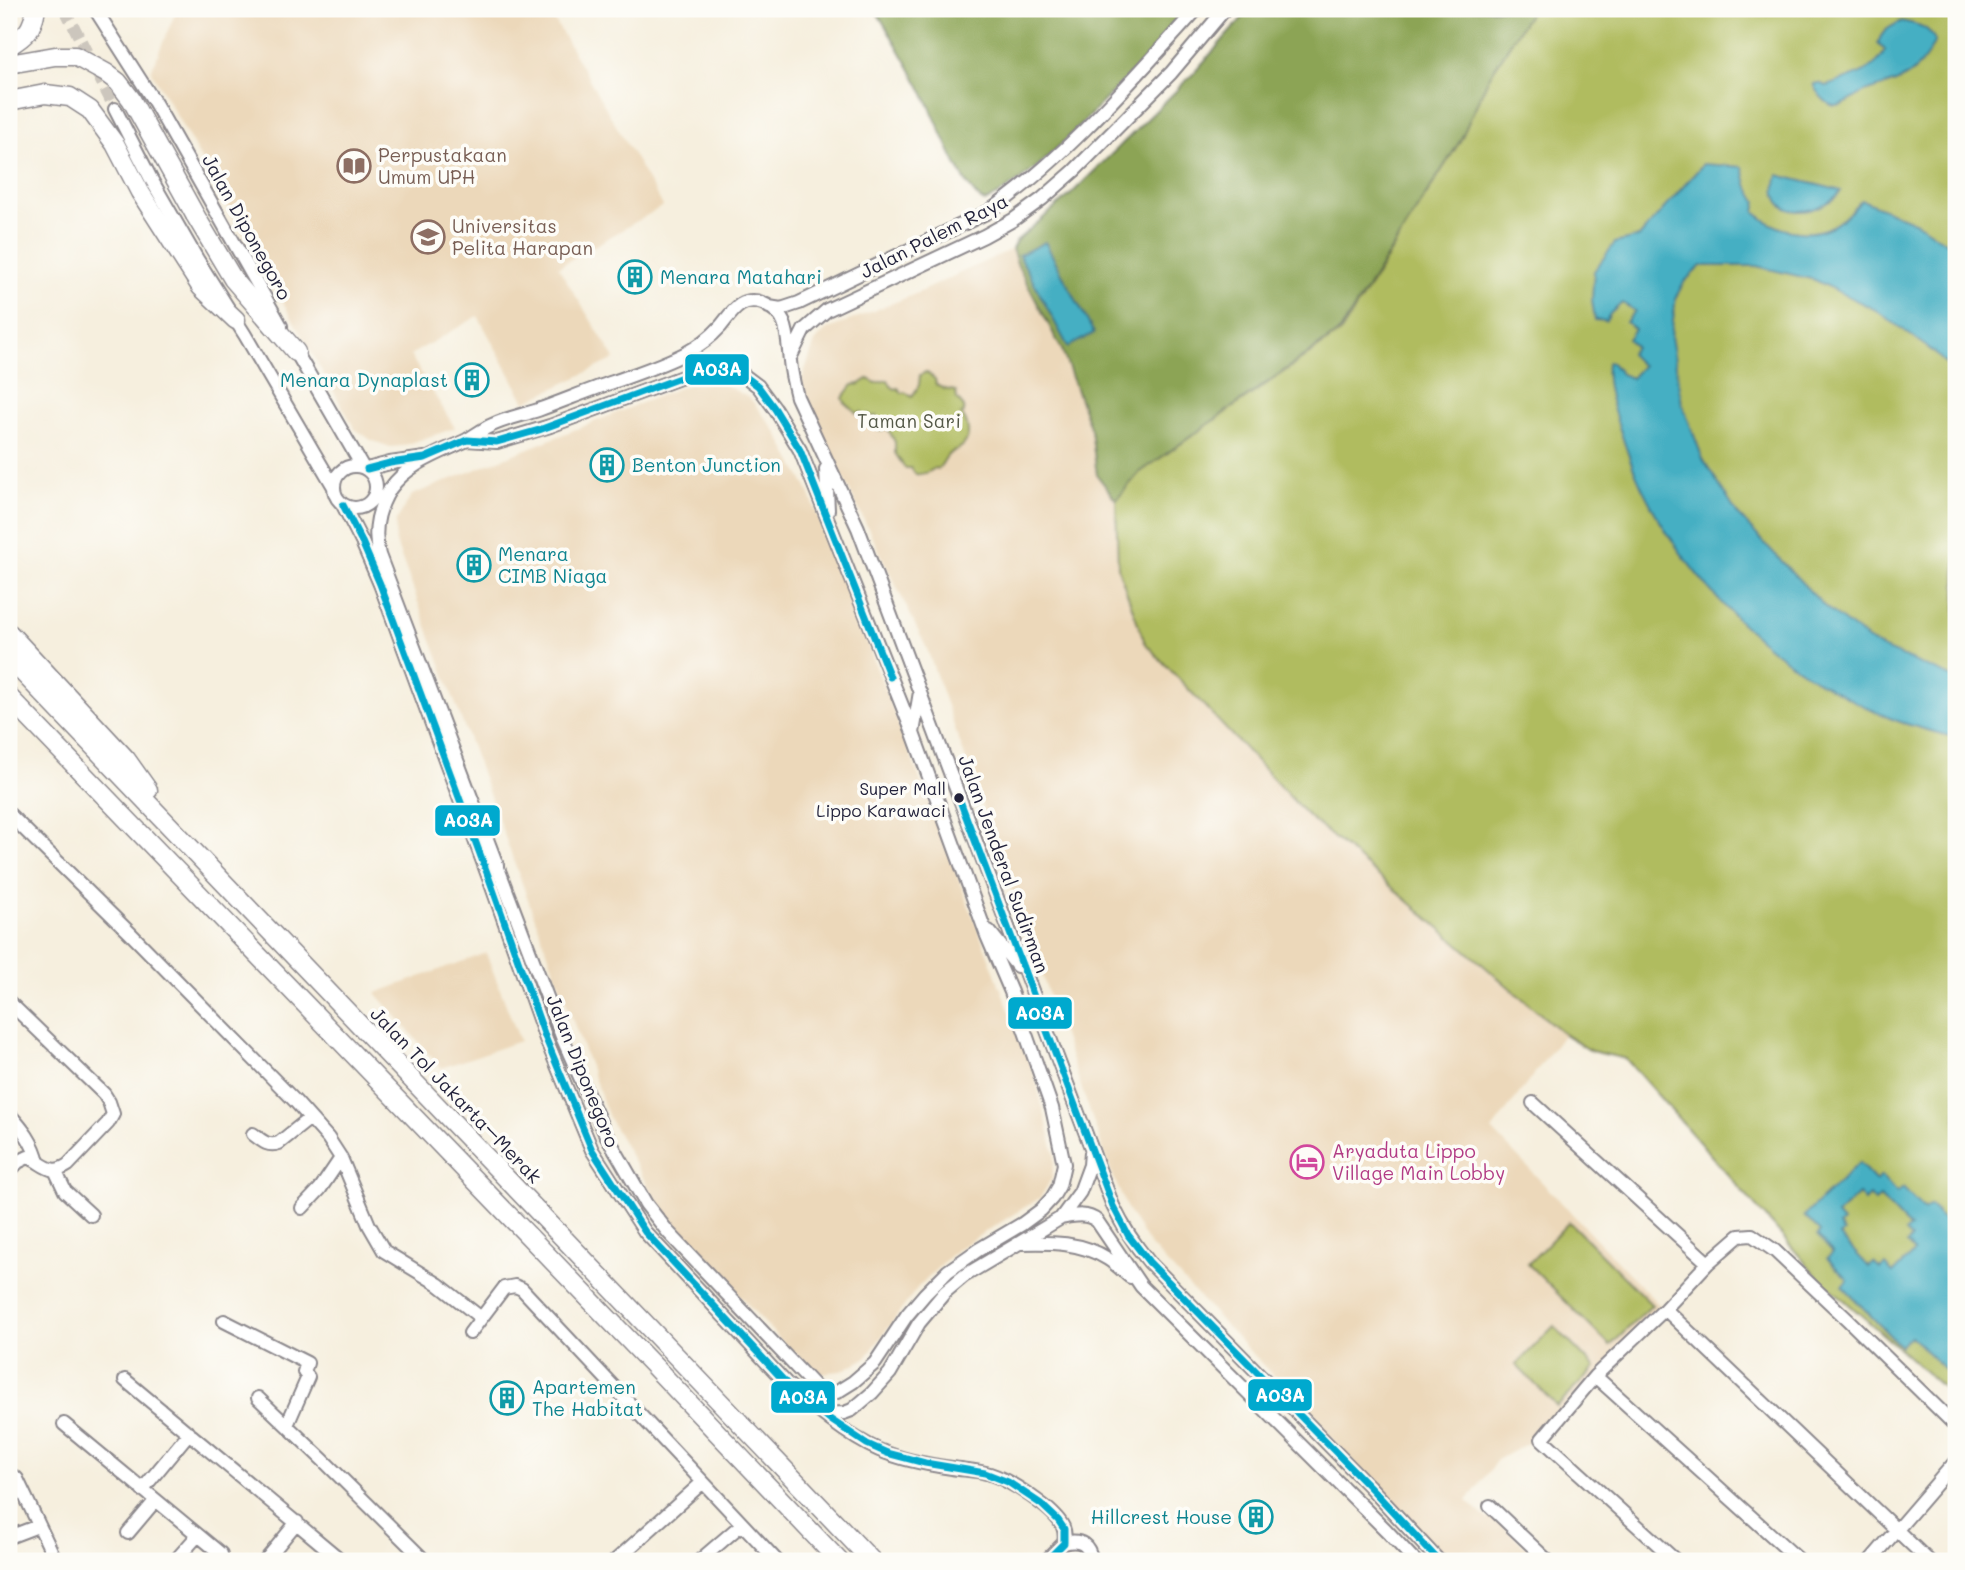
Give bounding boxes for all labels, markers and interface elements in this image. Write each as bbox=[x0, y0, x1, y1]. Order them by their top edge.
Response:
place label: Perpustakaan Umum UPH bbox=[378, 142, 507, 189]
library icon: Perpustakaan Umum UPH bbox=[335, 147, 373, 185]
street label: Jalan Diponegoro bbox=[197, 150, 298, 304]
street label: Jalan Palem Raya bbox=[856, 188, 1012, 284]
place label: Universitas Pelita Harapan bbox=[452, 213, 593, 260]
school or university icon: Universitas Pelita Harapan bbox=[409, 218, 447, 256]
building icon: Menara Matahari bbox=[616, 258, 654, 296]
place label: Menara Matahari bbox=[660, 264, 822, 289]
line badge: A03A bbox=[684, 353, 750, 386]
text: A03A bbox=[692, 356, 742, 381]
building icon: Menara Dynaplast bbox=[453, 361, 491, 399]
place label: Menara Dynaplast bbox=[280, 367, 448, 392]
park label: Taman Sari bbox=[857, 408, 961, 433]
building icon: Benton Junction bbox=[588, 446, 626, 484]
place label: Benton Junction bbox=[632, 452, 781, 477]
place label: Menara CIMB Niaga bbox=[498, 541, 607, 588]
building icon: Menara CIMB Niaga bbox=[455, 546, 493, 584]
street label: Jalan Jenderal Sudirman bbox=[953, 751, 1056, 976]
place label: Super Mall Lippo Karawaci bbox=[816, 777, 946, 821]
marker: Super Mall Lippo Karawaci bbox=[952, 791, 966, 805]
line badge: A03A bbox=[434, 804, 501, 837]
text: A03A bbox=[443, 807, 493, 832]
street label: Jalan Diponegoro bbox=[541, 991, 626, 1151]
line badge: A03A bbox=[1007, 996, 1073, 1030]
text: A03A bbox=[1015, 1000, 1065, 1025]
street label: Jalan Tol Jakarta–Merak bbox=[365, 1001, 547, 1188]
place label: Aryaduta Lippo Village Main Lobby bbox=[1332, 1138, 1505, 1185]
hotel icon: Aryaduta Lippo Village Main Lobby bbox=[1288, 1143, 1326, 1181]
place label: Apartemen The Habitat bbox=[532, 1374, 643, 1421]
line badge: A03A bbox=[1247, 1378, 1313, 1412]
building icon: Apartemen The Habitat bbox=[488, 1379, 526, 1417]
line badge: A03A bbox=[770, 1380, 836, 1414]
text: A03A bbox=[1255, 1382, 1305, 1407]
text: A03A bbox=[778, 1384, 828, 1409]
building icon: Hillcrest House bbox=[1237, 1498, 1275, 1536]
place label: Hillcrest House bbox=[1091, 1504, 1232, 1529]

